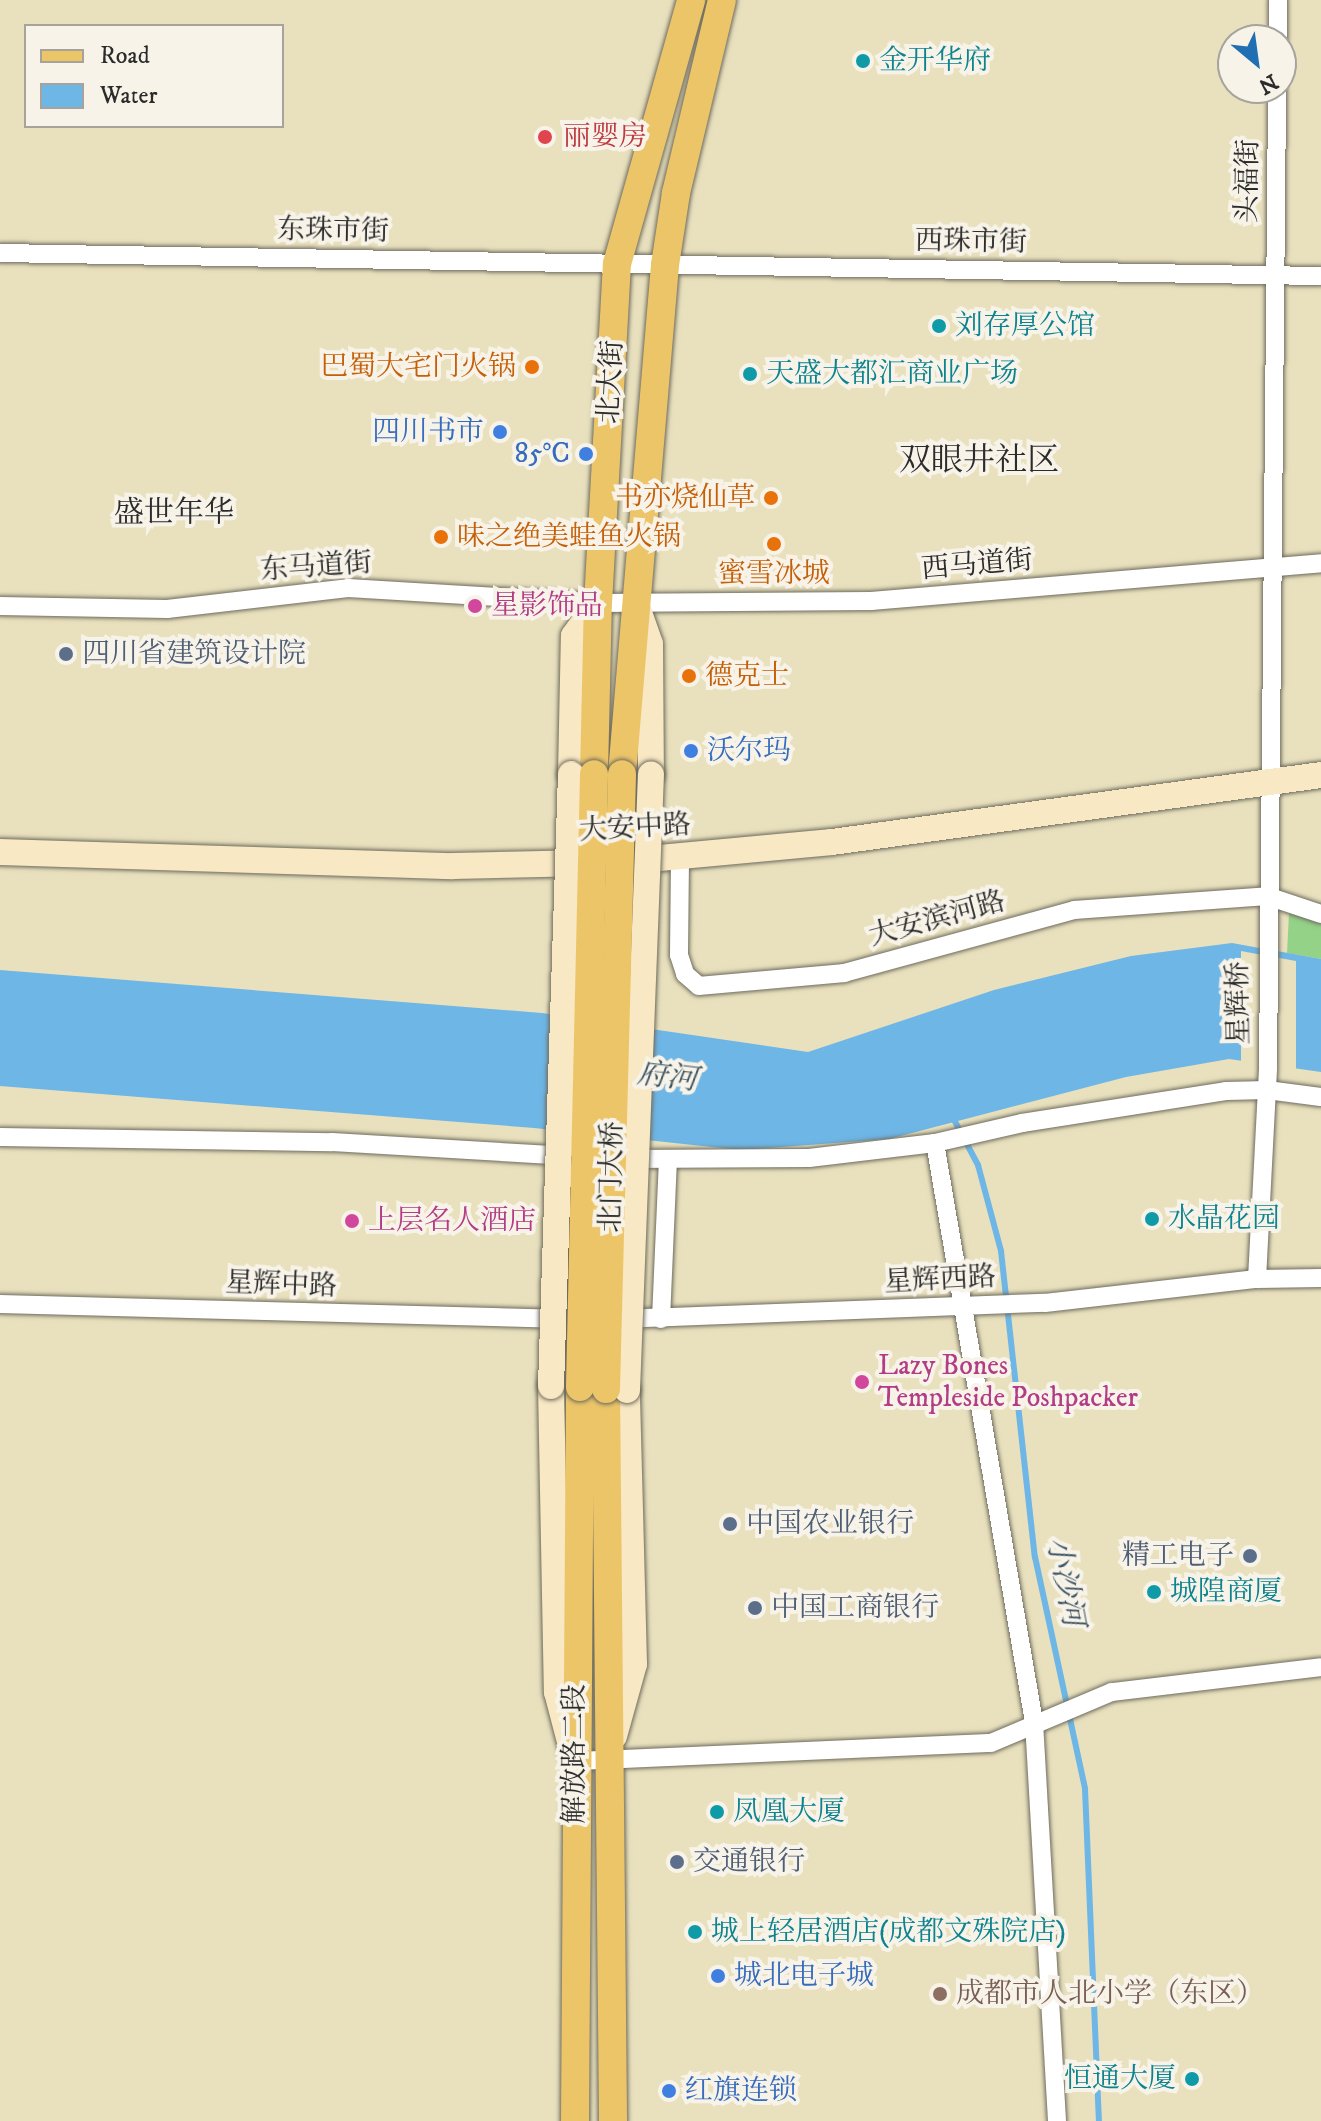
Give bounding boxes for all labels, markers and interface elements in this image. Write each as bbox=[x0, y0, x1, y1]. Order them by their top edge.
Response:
legend bbox=[24, 24, 284, 128]
north arrow bbox=[1217, 24, 1297, 104]
text: Road bbox=[100, 41, 150, 71]
place label: 金开华府 bbox=[879, 44, 991, 78]
marker: 金开华府 bbox=[854, 52, 872, 70]
text: N bbox=[1253, 67, 1282, 100]
text: Water bbox=[100, 81, 157, 111]
place label: 丽婴房 bbox=[563, 120, 647, 154]
marker: 丽婴房 bbox=[534, 126, 556, 148]
street label: 头福街 bbox=[1230, 139, 1266, 223]
street label: 东珠市街 bbox=[277, 213, 389, 249]
street label: 西珠市街 bbox=[915, 224, 1027, 260]
place label: 刘存厚公馆 bbox=[955, 309, 1095, 343]
marker: 刘存厚公馆 bbox=[930, 317, 948, 335]
street label: 北大街 bbox=[592, 339, 630, 425]
place label: 巴蜀大宅门火锅 bbox=[320, 350, 516, 384]
place label: 天盛大都汇商业广场 bbox=[766, 357, 1018, 391]
marker: 巴蜀大宅门火锅 bbox=[523, 358, 541, 376]
marker: 天盛大都汇商业广场 bbox=[741, 365, 759, 383]
place label: 四川书市 bbox=[372, 415, 484, 449]
marker: 四川书市 bbox=[491, 423, 509, 441]
place label: 85°C bbox=[514, 437, 570, 471]
district label: 双眼井社区 bbox=[899, 442, 1059, 480]
marker: 85°C bbox=[577, 445, 595, 463]
place label: 书亦烧仙草 bbox=[615, 481, 755, 515]
marker: 书亦烧仙草 bbox=[762, 489, 780, 507]
district label: 盛世年华 bbox=[114, 496, 234, 532]
place label: 味之绝美蛙鱼火锅 bbox=[457, 520, 681, 554]
marker: 味之绝美蛙鱼火锅 bbox=[432, 528, 450, 546]
marker: 蜜雪冰城 bbox=[765, 535, 783, 553]
street label: 西马道街 bbox=[920, 543, 1034, 587]
street label: 东马道街 bbox=[259, 546, 373, 588]
place label: 蜜雪冰城 bbox=[718, 557, 830, 591]
place label: 星影饰品 bbox=[491, 589, 603, 623]
marker: 星影饰品 bbox=[466, 597, 484, 615]
place label: 四川省建筑设计院 bbox=[82, 637, 306, 671]
marker: 四川省建筑设计院 bbox=[57, 645, 75, 663]
place label: 德克士 bbox=[705, 659, 789, 693]
marker: 德克士 bbox=[680, 667, 698, 685]
place label: 沃尔玛 bbox=[707, 734, 791, 768]
marker: 沃尔玛 bbox=[682, 742, 700, 760]
street label: 大安中路 bbox=[578, 808, 692, 848]
street label: 大安滨河路 bbox=[865, 885, 1009, 953]
street label: 星辉桥 bbox=[1221, 961, 1257, 1045]
water label: 府河 bbox=[635, 1056, 699, 1100]
street label: 北门大桥 bbox=[594, 1121, 630, 1233]
place label: 水晶花园 bbox=[1168, 1202, 1280, 1236]
place label: 上层名人酒店 bbox=[368, 1204, 536, 1238]
marker: 水晶花园 bbox=[1143, 1210, 1161, 1228]
marker: 上层名人酒店 bbox=[343, 1212, 361, 1230]
street label: 星辉西路 bbox=[883, 1260, 997, 1300]
street label: 星辉中路 bbox=[224, 1266, 338, 1304]
place label: Lazy Bones Templeside Poshpacker bbox=[878, 1349, 1138, 1415]
marker: Lazy Bones Templeside Poshpacker bbox=[853, 1373, 871, 1391]
place label: 中国农业银行 bbox=[746, 1507, 914, 1541]
marker: 中国农业银行 bbox=[721, 1515, 739, 1533]
water label: 小沙河 bbox=[1038, 1534, 1090, 1630]
place label: 精工电子 bbox=[1122, 1539, 1234, 1573]
marker: 精工电子 bbox=[1241, 1547, 1259, 1565]
place label: 城隍商厦 bbox=[1170, 1575, 1282, 1609]
marker: 城隍商厦 bbox=[1145, 1583, 1163, 1601]
place label: 中国工商银行 bbox=[771, 1591, 939, 1625]
marker: 中国工商银行 bbox=[746, 1599, 764, 1617]
street label: 解放路二段 bbox=[558, 1684, 592, 1824]
place label: 凤凰大厦 bbox=[733, 1795, 845, 1829]
marker: 凤凰大厦 bbox=[708, 1803, 726, 1821]
place label: 交通银行 bbox=[693, 1845, 805, 1879]
marker: 交通银行 bbox=[668, 1853, 686, 1871]
place label: 城上轻居酒店(成都文殊院店) bbox=[711, 1915, 1066, 1949]
marker: 城上轻居酒店(成都文殊院店) bbox=[686, 1923, 704, 1941]
place label: 城北电子城 bbox=[734, 1959, 874, 1993]
marker: 城北电子城 bbox=[709, 1967, 727, 1985]
place label: 成都市人北小学（东区） bbox=[956, 1977, 1264, 2011]
marker: 成都市人北小学（东区） bbox=[931, 1985, 949, 2003]
place label: 恒通大厦 bbox=[1064, 2062, 1176, 2096]
marker: 恒通大厦 bbox=[1183, 2070, 1201, 2088]
place label: 红旗连锁 bbox=[685, 2074, 797, 2108]
marker: 红旗连锁 bbox=[660, 2082, 678, 2100]

